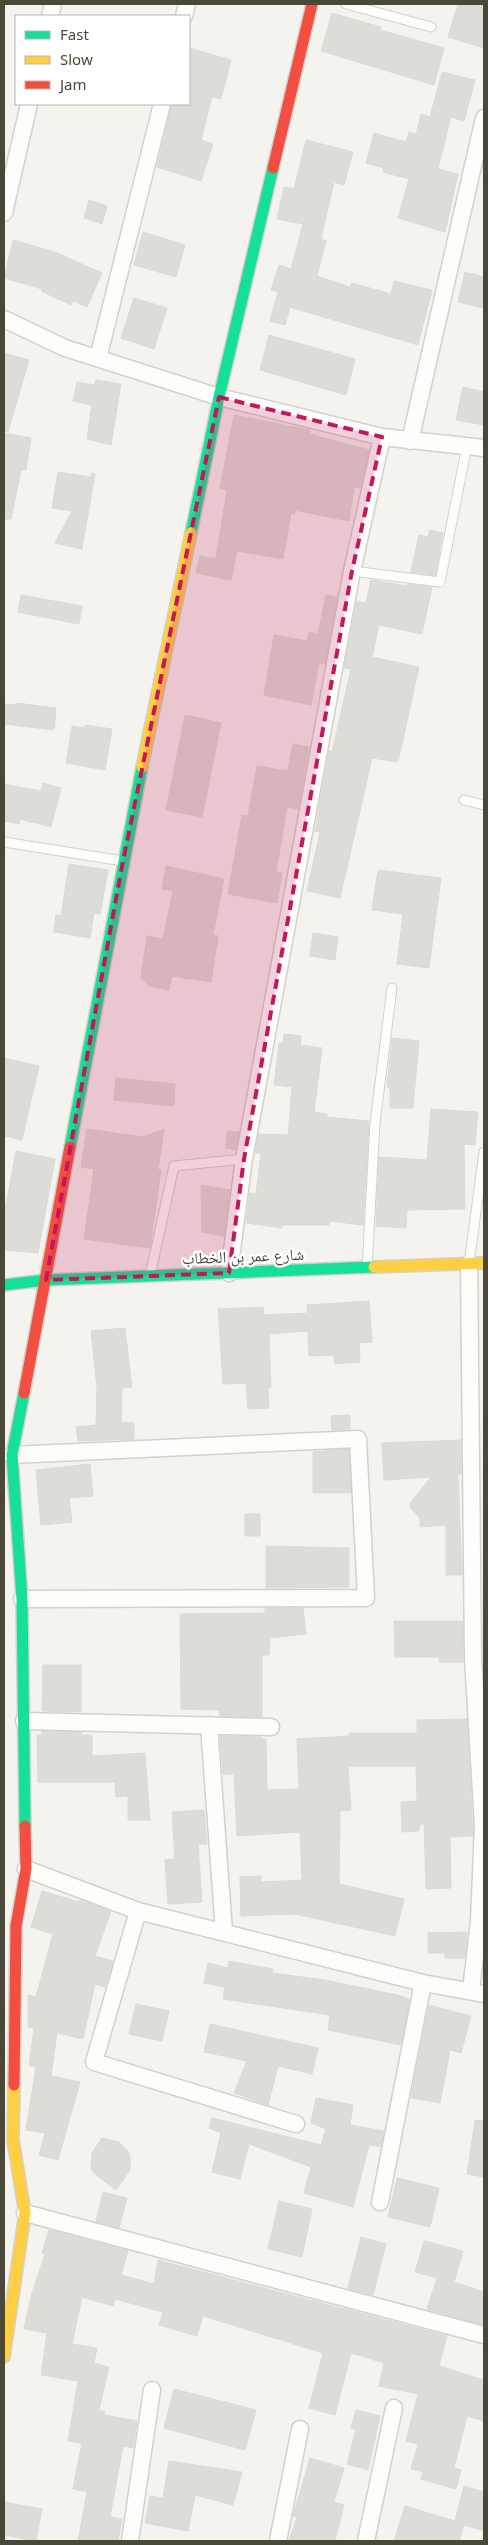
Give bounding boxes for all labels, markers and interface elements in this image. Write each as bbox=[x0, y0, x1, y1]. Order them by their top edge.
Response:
legend bbox=[15, 15, 190, 105]
text: Fast bbox=[60, 24, 89, 44]
text: Slow bbox=[60, 49, 93, 69]
text: Jam bbox=[58, 74, 87, 94]
street label: شارع عمر بن الخطاب bbox=[182, 1243, 304, 1269]

